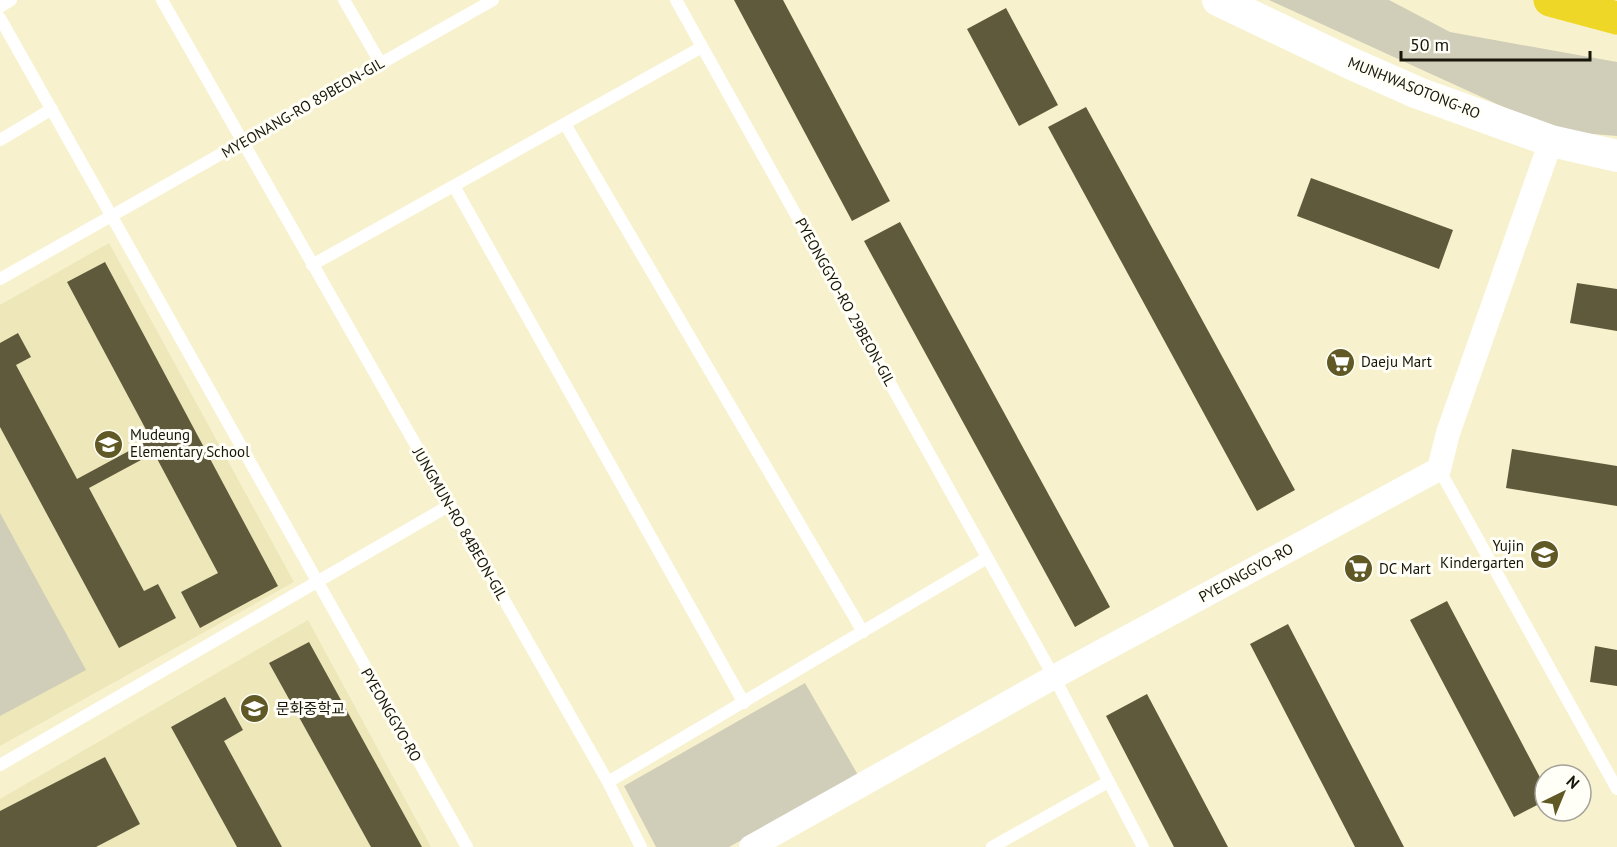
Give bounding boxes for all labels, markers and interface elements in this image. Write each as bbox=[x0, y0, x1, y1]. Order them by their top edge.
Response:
scale bar bbox=[1401, 24, 1590, 62]
text: 50 m bbox=[1410, 33, 1449, 56]
street label: MUNHWASOTONG-RO bbox=[1345, 52, 1483, 123]
street label: MYEONANG-RO 89BEON-GIL bbox=[218, 53, 388, 162]
street label: PYEONGGYO-RO 29BEON-GIL bbox=[791, 214, 900, 389]
supermarket icon: Daeju Mart bbox=[1324, 346, 1356, 378]
place label: Daeju Mart bbox=[1361, 352, 1432, 371]
place label: Mudeung Elementary School bbox=[130, 425, 250, 461]
school or university icon: Mudeung Elementary School bbox=[93, 428, 125, 460]
street label: JUNGMUN-RO 84BEON-GIL bbox=[408, 443, 512, 604]
place label: Yujin Kindergarten bbox=[1440, 536, 1524, 572]
street label: PYEONGGYO-RO bbox=[1195, 539, 1296, 606]
school or university icon: Yujin Kindergarten bbox=[1529, 539, 1561, 571]
supermarket icon: DC Mart bbox=[1342, 553, 1374, 585]
place label: DC Mart bbox=[1379, 559, 1431, 578]
street label: PYEONGGYO-RO bbox=[357, 664, 426, 765]
school or university icon: 문화중학교 bbox=[239, 693, 271, 725]
place label: 문화중학교 bbox=[276, 699, 345, 718]
north arrow bbox=[1533, 763, 1593, 823]
text: N bbox=[1563, 771, 1584, 793]

